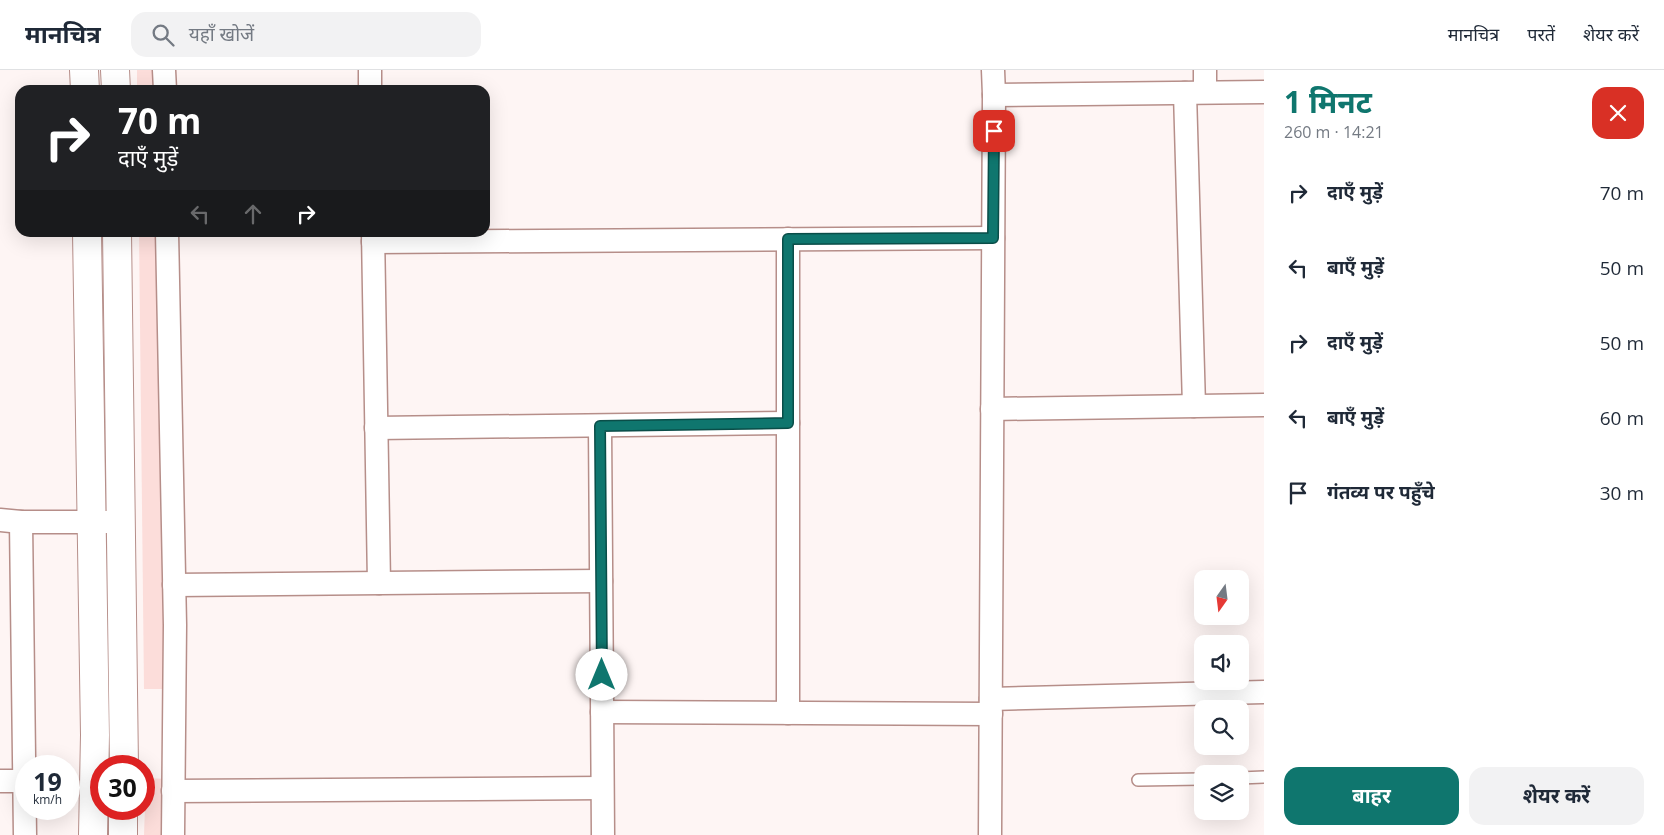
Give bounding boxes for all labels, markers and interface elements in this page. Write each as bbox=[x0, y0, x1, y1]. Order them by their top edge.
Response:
search box bbox=[131, 12, 481, 57]
text: मानचित्र bbox=[25, 17, 101, 50]
icon: search bbox=[149, 21, 177, 49]
text: यहाँ खोजें bbox=[189, 21, 254, 47]
text: मानचित्र bbox=[1448, 22, 1499, 46]
text: परतें bbox=[1527, 22, 1555, 46]
text: शेयर करें bbox=[1583, 22, 1639, 46]
text: 1 मिनट bbox=[1284, 81, 1372, 122]
button: close bbox=[1592, 87, 1644, 139]
text: 70 m bbox=[118, 97, 201, 144]
icon: right bbox=[35, 105, 100, 170]
pin bbox=[973, 110, 1015, 152]
icon: arrive bbox=[980, 117, 1008, 145]
text: 260 m · 14:21 bbox=[1284, 121, 1384, 143]
text: दाएँ मुड़ें bbox=[118, 142, 178, 172]
icon: right bbox=[1284, 179, 1312, 207]
text: दाएँ मुड़ें bbox=[1327, 179, 1383, 205]
text: 70 m bbox=[1600, 180, 1644, 206]
icon: left bbox=[186, 200, 214, 228]
icon: ahead bbox=[239, 200, 267, 228]
icon: right bbox=[292, 200, 320, 228]
icon: left bbox=[1284, 254, 1312, 282]
text: बाएँ मुड़ें bbox=[1327, 254, 1384, 280]
text: 50 m bbox=[1600, 255, 1644, 281]
icon: right bbox=[1284, 329, 1312, 357]
text: दाएँ मुड़ें bbox=[1327, 329, 1383, 355]
text: 50 m bbox=[1600, 330, 1644, 356]
icon: left bbox=[1284, 404, 1312, 432]
text: बाएँ मुड़ें bbox=[1327, 404, 1384, 430]
text: 60 m bbox=[1600, 405, 1644, 431]
icon: arrive bbox=[1284, 479, 1312, 507]
text: गंतव्य पर पहुँचे bbox=[1327, 479, 1435, 505]
text: 30 m bbox=[1600, 480, 1644, 506]
north arrow bbox=[1194, 570, 1249, 625]
map controls bbox=[1194, 570, 1249, 820]
button: sound bbox=[1194, 635, 1249, 690]
position arrow bbox=[575, 648, 627, 700]
button: search bbox=[1194, 700, 1249, 755]
speed limit sign: 30 bbox=[90, 755, 155, 820]
text: 19 bbox=[33, 764, 62, 798]
button: layers bbox=[1194, 765, 1249, 820]
button: बाहर bbox=[1284, 767, 1459, 825]
button: शेयर करें bbox=[1469, 767, 1644, 825]
text: km/h bbox=[33, 791, 62, 808]

